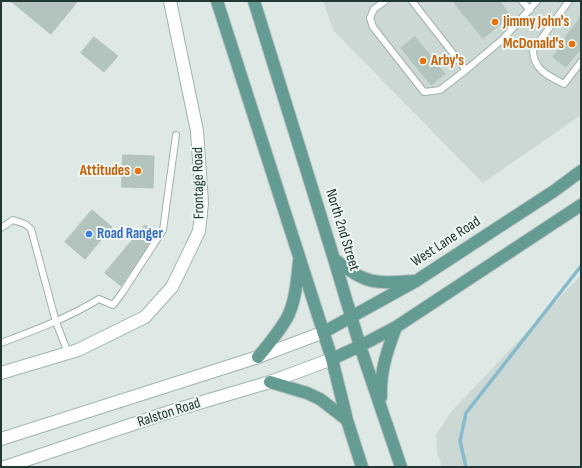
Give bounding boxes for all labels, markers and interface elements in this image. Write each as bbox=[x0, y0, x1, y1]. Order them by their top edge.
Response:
place label: Jimmy John's bbox=[503, 13, 569, 31]
marker: Jimmy John's bbox=[490, 17, 500, 27]
place label: McDonald's bbox=[503, 35, 564, 53]
marker: McDonald's bbox=[567, 39, 577, 49]
place label: Arby's bbox=[431, 52, 464, 70]
marker: Arby's bbox=[418, 56, 428, 66]
street label: Frontage Road bbox=[189, 147, 209, 219]
place label: Attitudes bbox=[80, 162, 130, 180]
marker: Attitudes bbox=[133, 166, 143, 176]
street label: North 2nd Street bbox=[321, 187, 363, 273]
street label: West Lane Road bbox=[408, 213, 484, 271]
place label: Road Ranger bbox=[97, 225, 163, 243]
marker: Road Ranger bbox=[84, 229, 94, 239]
street label: Ralston Road bbox=[135, 394, 203, 432]

